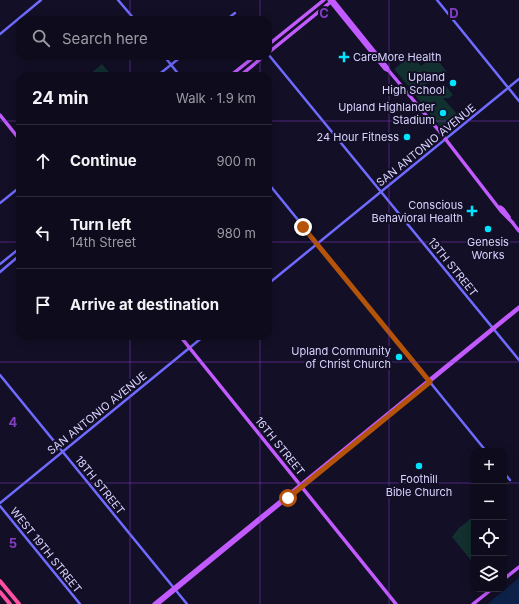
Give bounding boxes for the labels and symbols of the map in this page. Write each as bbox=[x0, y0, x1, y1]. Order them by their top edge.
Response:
text: C bbox=[319, 5, 329, 21]
text: D bbox=[449, 5, 459, 21]
place label: CareMore Health bbox=[353, 50, 441, 64]
marker: CareMore Health bbox=[338, 51, 350, 63]
place label: Upland High School bbox=[382, 70, 445, 97]
marker: Upland High School bbox=[448, 78, 458, 88]
place label: Upland Highlander Stadium bbox=[338, 100, 435, 127]
street label: SAN ANTONIO AVENUE bbox=[373, 101, 479, 189]
marker: Upland Highlander Stadium bbox=[438, 108, 448, 118]
place label: 24 Hour Fitness bbox=[316, 130, 399, 144]
marker: 24 Hour Fitness bbox=[402, 132, 412, 142]
place label: Conscious Behavioral Health bbox=[372, 198, 463, 225]
marker: Conscious Behavioral Health bbox=[466, 205, 478, 217]
route end bbox=[294, 218, 312, 236]
marker: Genesis Works bbox=[483, 224, 493, 234]
street label: 13TH STREET bbox=[425, 235, 481, 299]
place label: Genesis Works bbox=[467, 235, 509, 262]
place label: Upland Community of Christ Church bbox=[291, 344, 391, 371]
marker: Upland Community of Christ Church bbox=[394, 352, 404, 362]
street label: SAN ANTONIO AVENUE bbox=[44, 369, 150, 457]
text: 4 bbox=[9, 414, 18, 430]
street label: 16TH STREET bbox=[252, 414, 308, 478]
street label: 18TH STREET bbox=[72, 453, 128, 517]
marker: Foothill Bible Church bbox=[414, 461, 424, 471]
place label: Foothill Bible Church bbox=[386, 472, 452, 499]
route start bbox=[279, 489, 297, 507]
street label: WEST 19TH STREET bbox=[7, 504, 85, 596]
text: 5 bbox=[9, 535, 17, 551]

